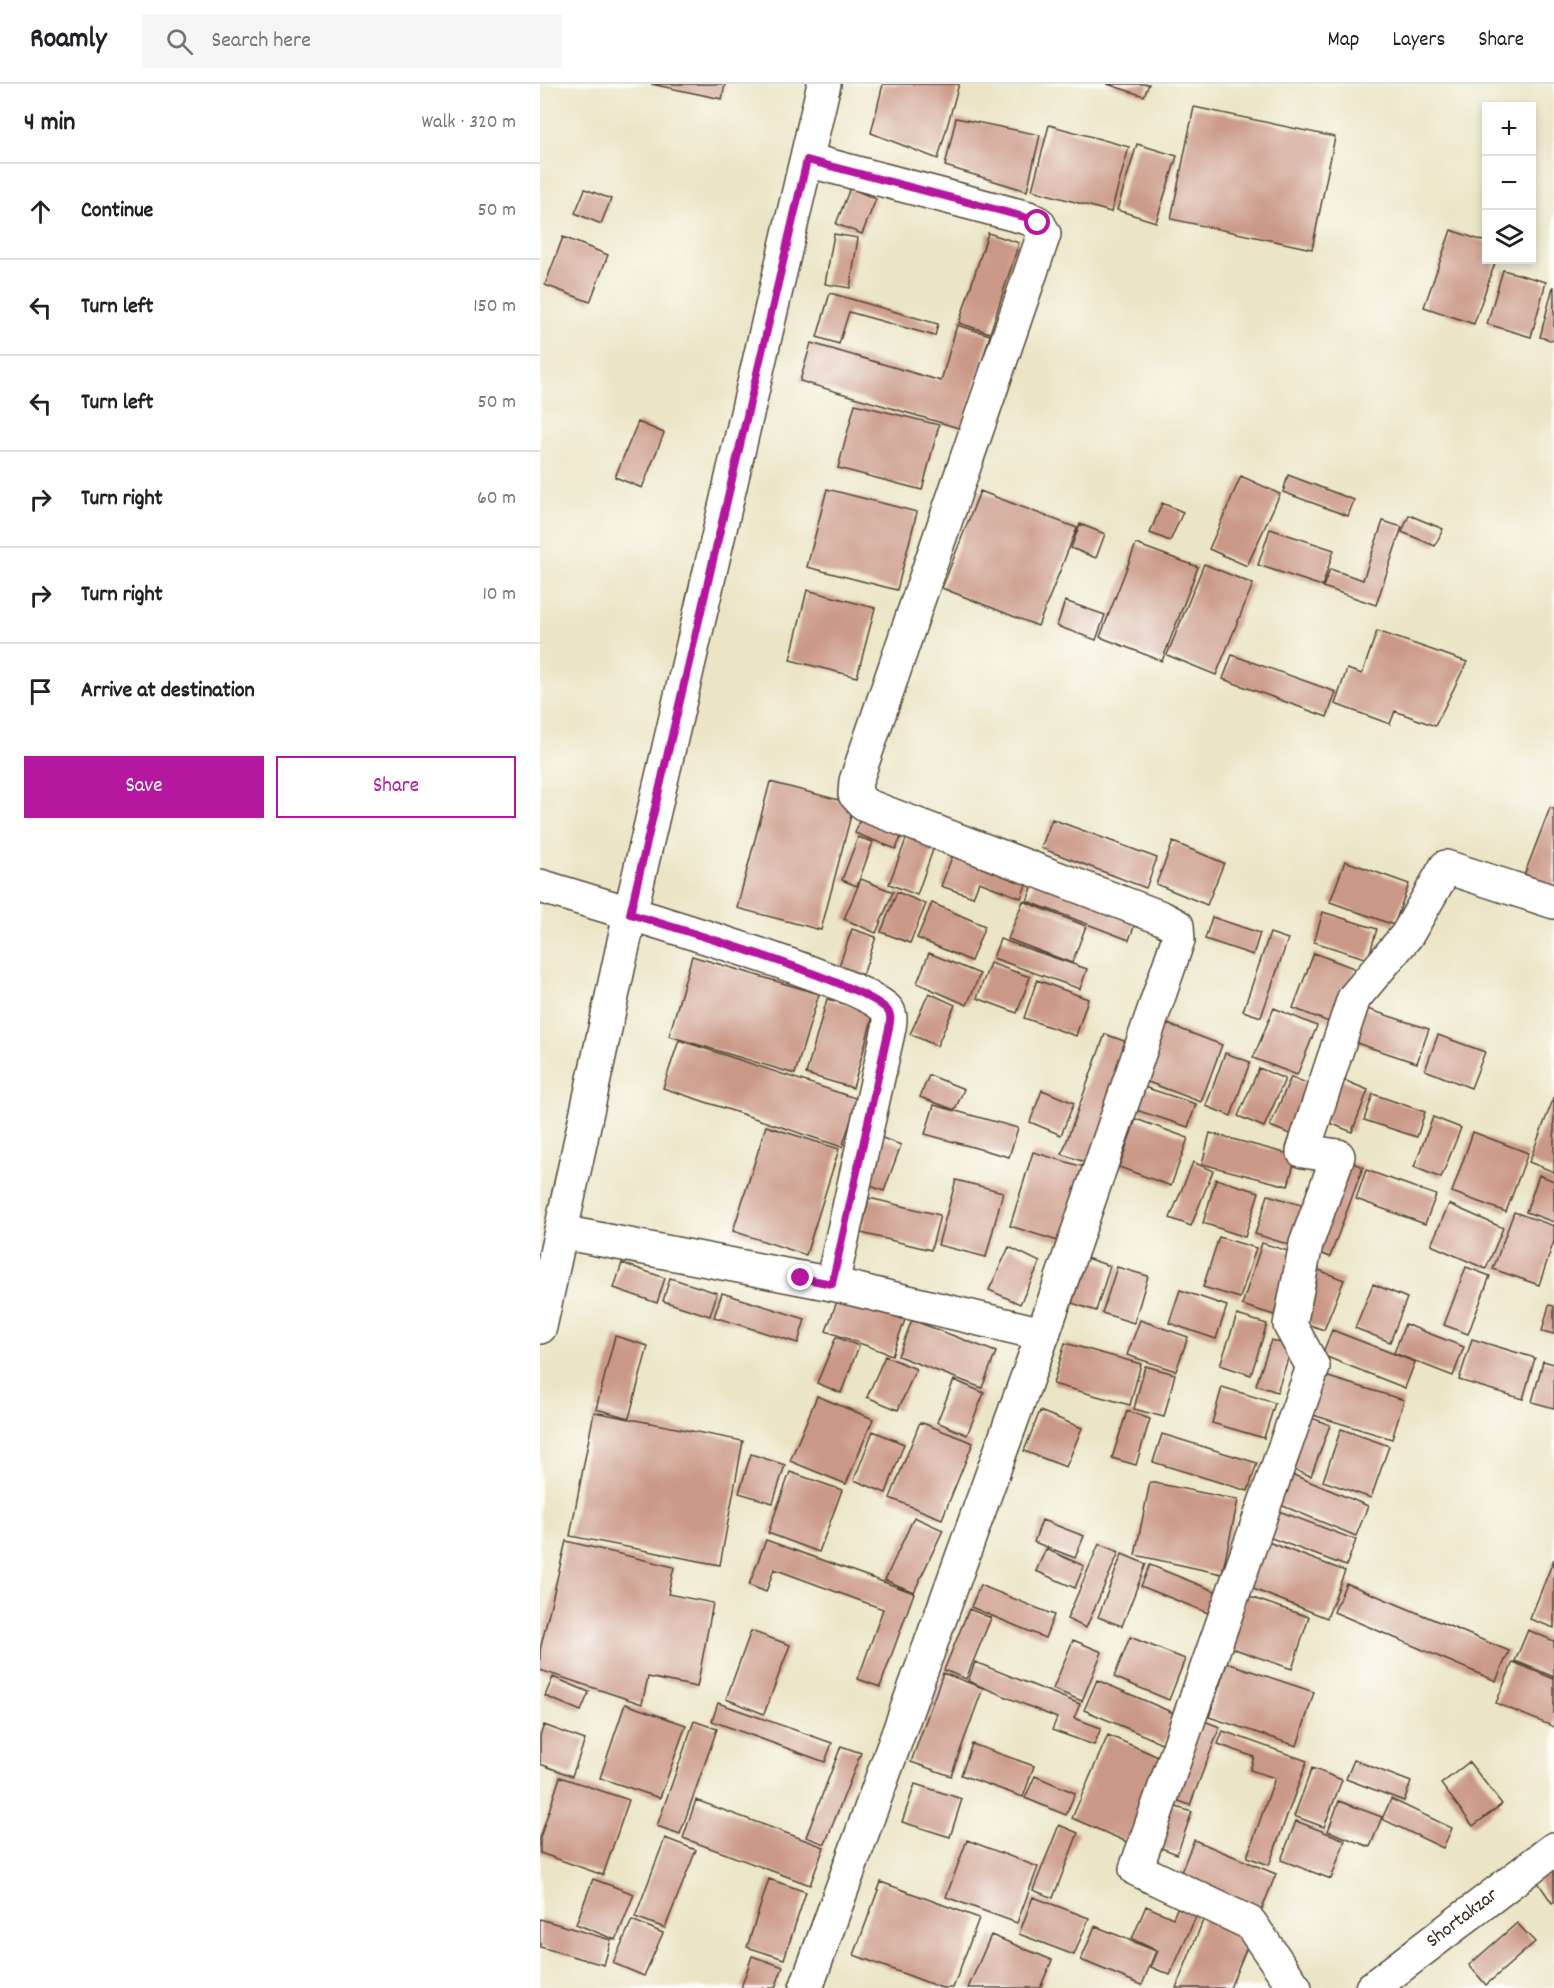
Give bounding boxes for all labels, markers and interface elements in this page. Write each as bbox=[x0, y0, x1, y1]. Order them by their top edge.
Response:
search box bbox=[142, 14, 562, 68]
text: Roamly bbox=[30, 21, 106, 61]
icon: search bbox=[163, 25, 196, 58]
text: Search here bbox=[211, 26, 311, 57]
text: Map bbox=[1328, 26, 1359, 56]
text: Layers bbox=[1392, 26, 1445, 56]
text: Share bbox=[1478, 26, 1524, 56]
map controls bbox=[1482, 102, 1536, 264]
button: + bbox=[1482, 102, 1536, 156]
text: 4 min bbox=[24, 105, 75, 142]
text: Walk · 320 m bbox=[422, 109, 516, 137]
button: − bbox=[1482, 156, 1536, 210]
icon: ahead bbox=[24, 195, 57, 228]
text: Continue bbox=[81, 196, 153, 227]
text: 50 m bbox=[478, 197, 516, 225]
route start bbox=[1024, 209, 1050, 235]
button: layers bbox=[1482, 210, 1536, 264]
icon: left bbox=[24, 291, 57, 324]
text: Turn left bbox=[81, 292, 153, 323]
text: 150 m bbox=[473, 293, 516, 321]
icon: left bbox=[24, 387, 57, 420]
text: Turn left bbox=[81, 388, 153, 419]
text: 50 m bbox=[478, 389, 516, 417]
icon: right bbox=[24, 483, 57, 516]
text: Turn right bbox=[81, 484, 163, 515]
text: 60 m bbox=[477, 485, 516, 513]
icon: right bbox=[24, 579, 57, 612]
text: Turn right bbox=[81, 580, 163, 611]
text: 10 m bbox=[482, 581, 516, 609]
icon: arrive bbox=[24, 675, 57, 708]
text: Arrive at destination bbox=[81, 676, 255, 707]
button: Save bbox=[24, 756, 264, 818]
button: Share bbox=[276, 756, 516, 818]
route end bbox=[787, 1264, 813, 1290]
street label: Shortakzar bbox=[1421, 1882, 1505, 1955]

